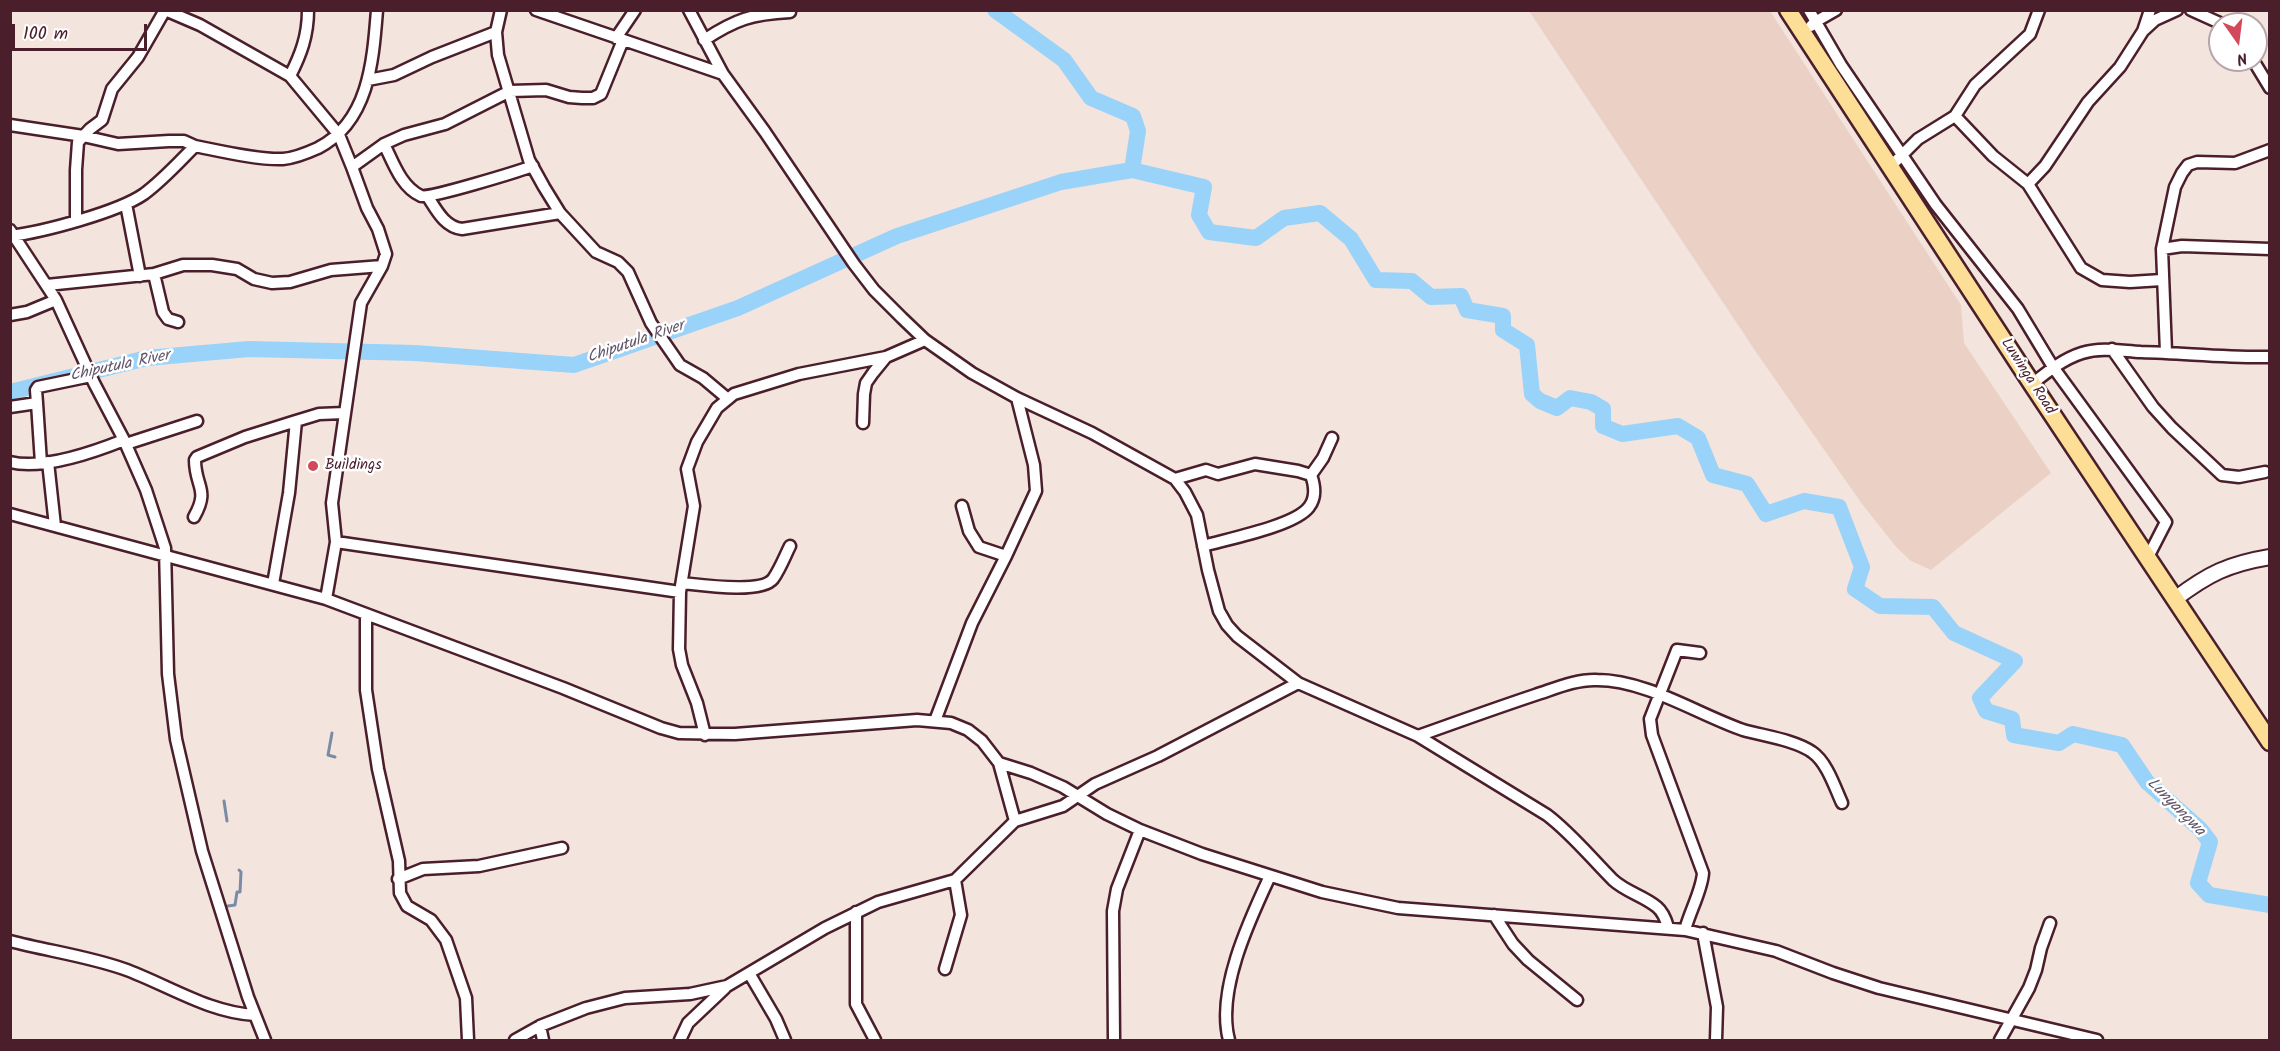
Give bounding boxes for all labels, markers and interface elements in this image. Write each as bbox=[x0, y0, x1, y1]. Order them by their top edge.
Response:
scale bar bbox=[15, 12, 150, 50]
north arrow bbox=[2208, 12, 2268, 72]
text: 100 m bbox=[23, 20, 68, 49]
text: N bbox=[2234, 45, 2250, 71]
water label: Chiputula River bbox=[585, 317, 687, 369]
street label: Luwinga Road bbox=[1996, 335, 2058, 419]
water label: Chiputula River bbox=[68, 347, 172, 387]
place label: Buildings bbox=[325, 457, 382, 475]
marker: Buildings bbox=[306, 459, 320, 473]
water label: Lunyangwa bbox=[2142, 775, 2208, 841]

